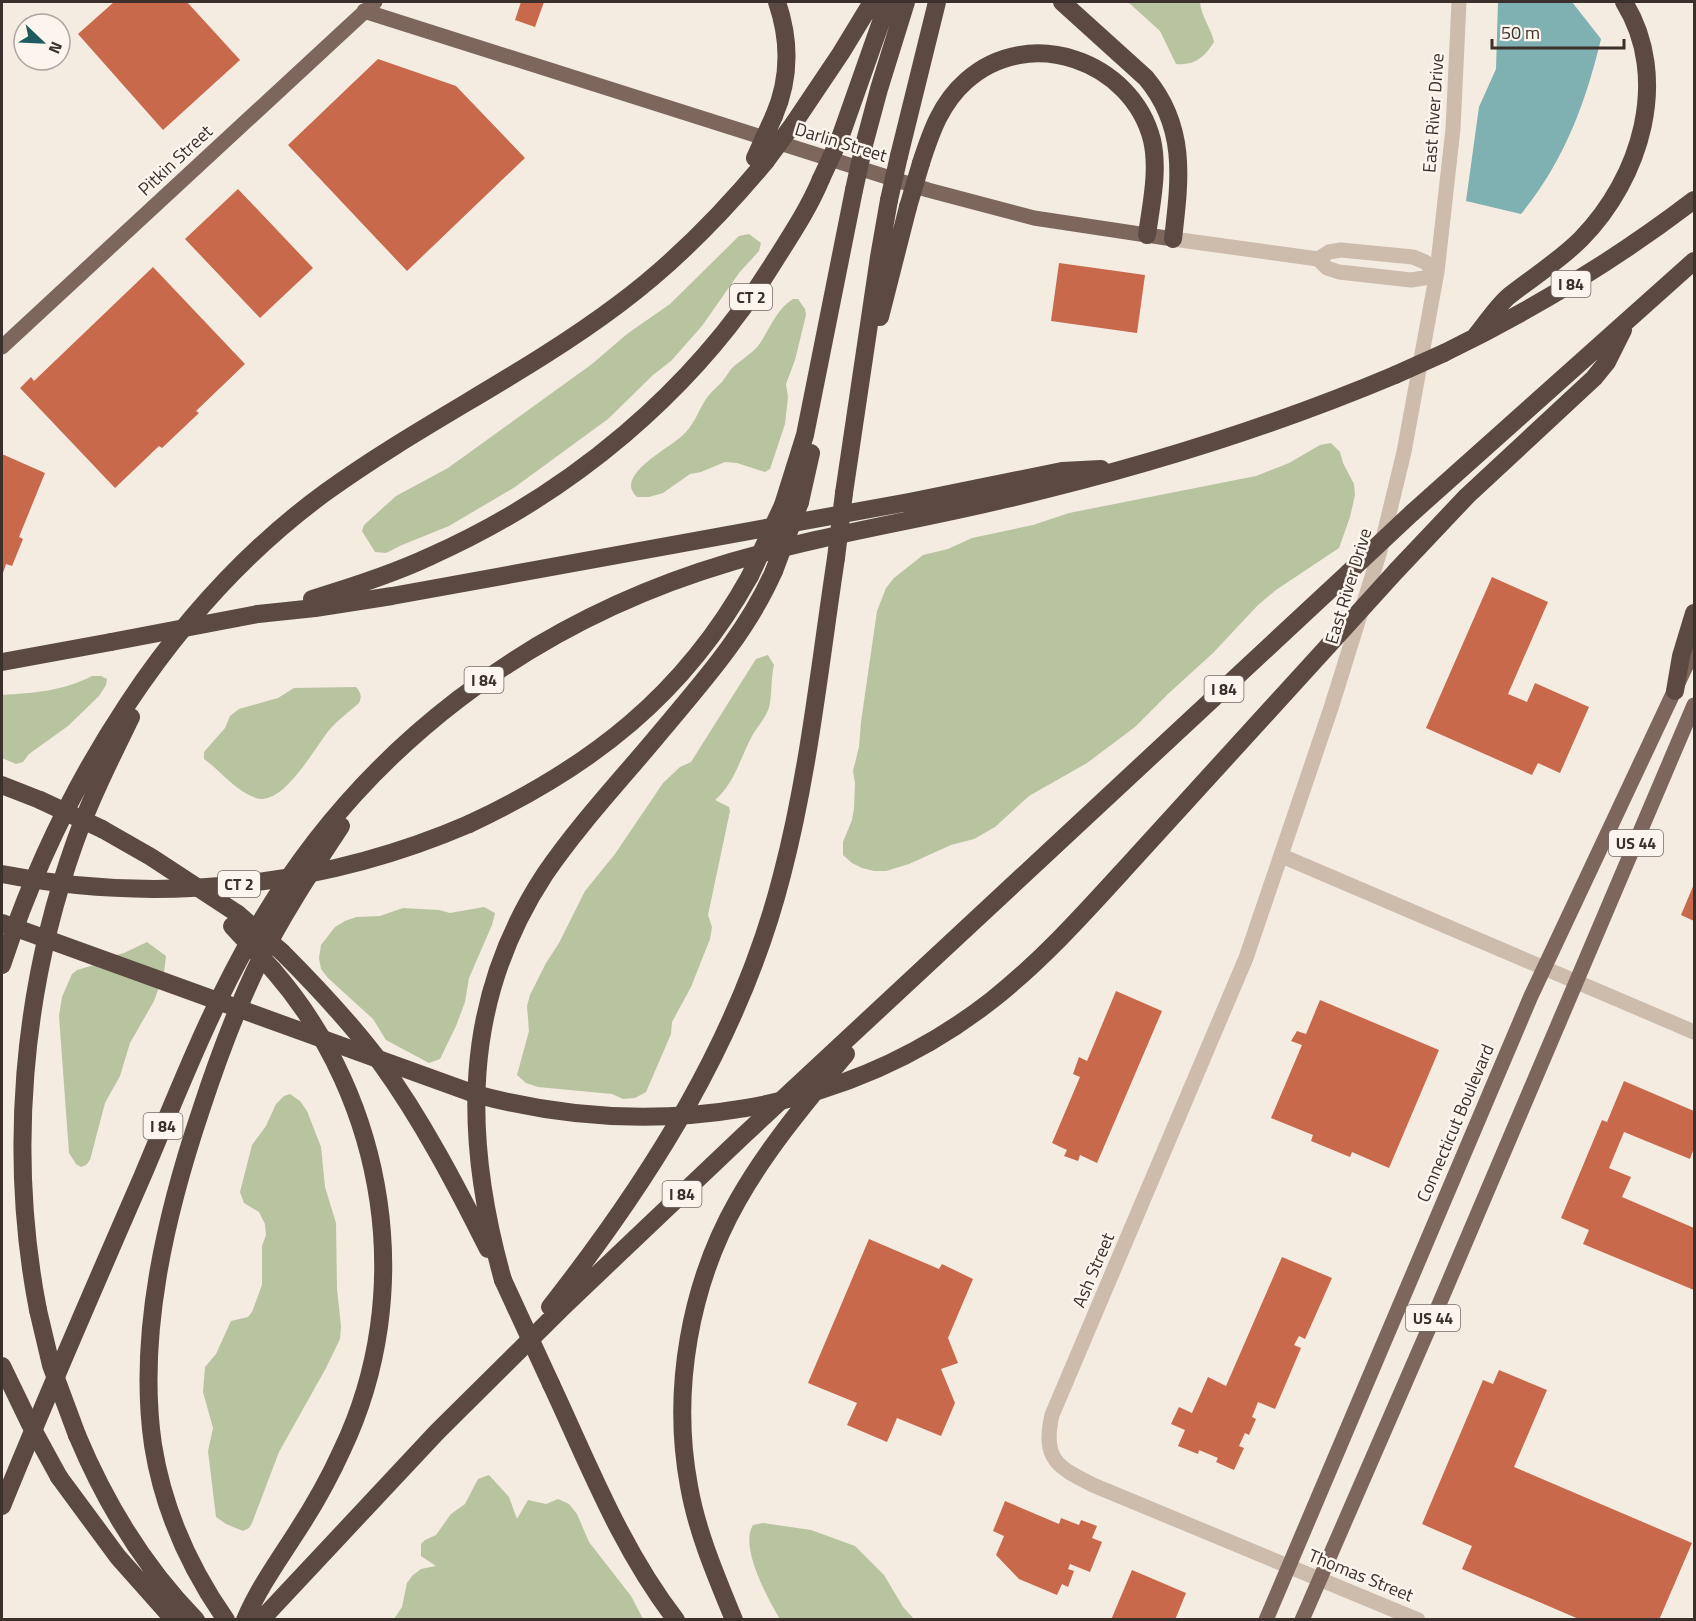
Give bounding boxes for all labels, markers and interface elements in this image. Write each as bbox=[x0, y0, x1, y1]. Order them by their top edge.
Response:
north arrow bbox=[12, 12, 72, 72]
scale bar bbox=[1492, 12, 1624, 50]
text: 50 m bbox=[1501, 19, 1540, 46]
text: N bbox=[43, 38, 69, 58]
street label: East River Drive bbox=[1415, 52, 1451, 174]
street label: Darlin Street bbox=[792, 115, 891, 169]
street label: Pitkin Street bbox=[132, 118, 219, 202]
road number: I 84 bbox=[1552, 271, 1590, 297]
road number: CT 2 bbox=[730, 284, 772, 310]
street label: East River Drive bbox=[1318, 525, 1378, 647]
road number: I 84 bbox=[464, 667, 504, 693]
road number: I 84 bbox=[1204, 676, 1244, 702]
road number: US 44 bbox=[1609, 830, 1663, 856]
road number: CT 2 bbox=[218, 871, 260, 897]
street label: Connecticut Boulevard bbox=[1409, 1040, 1501, 1206]
road number: I 84 bbox=[144, 1113, 182, 1139]
road number: I 84 bbox=[662, 1181, 702, 1207]
street label: Ash Street bbox=[1065, 1228, 1121, 1312]
road number: US 44 bbox=[1406, 1305, 1460, 1331]
street label: Thomas Street bbox=[1304, 1542, 1418, 1609]

